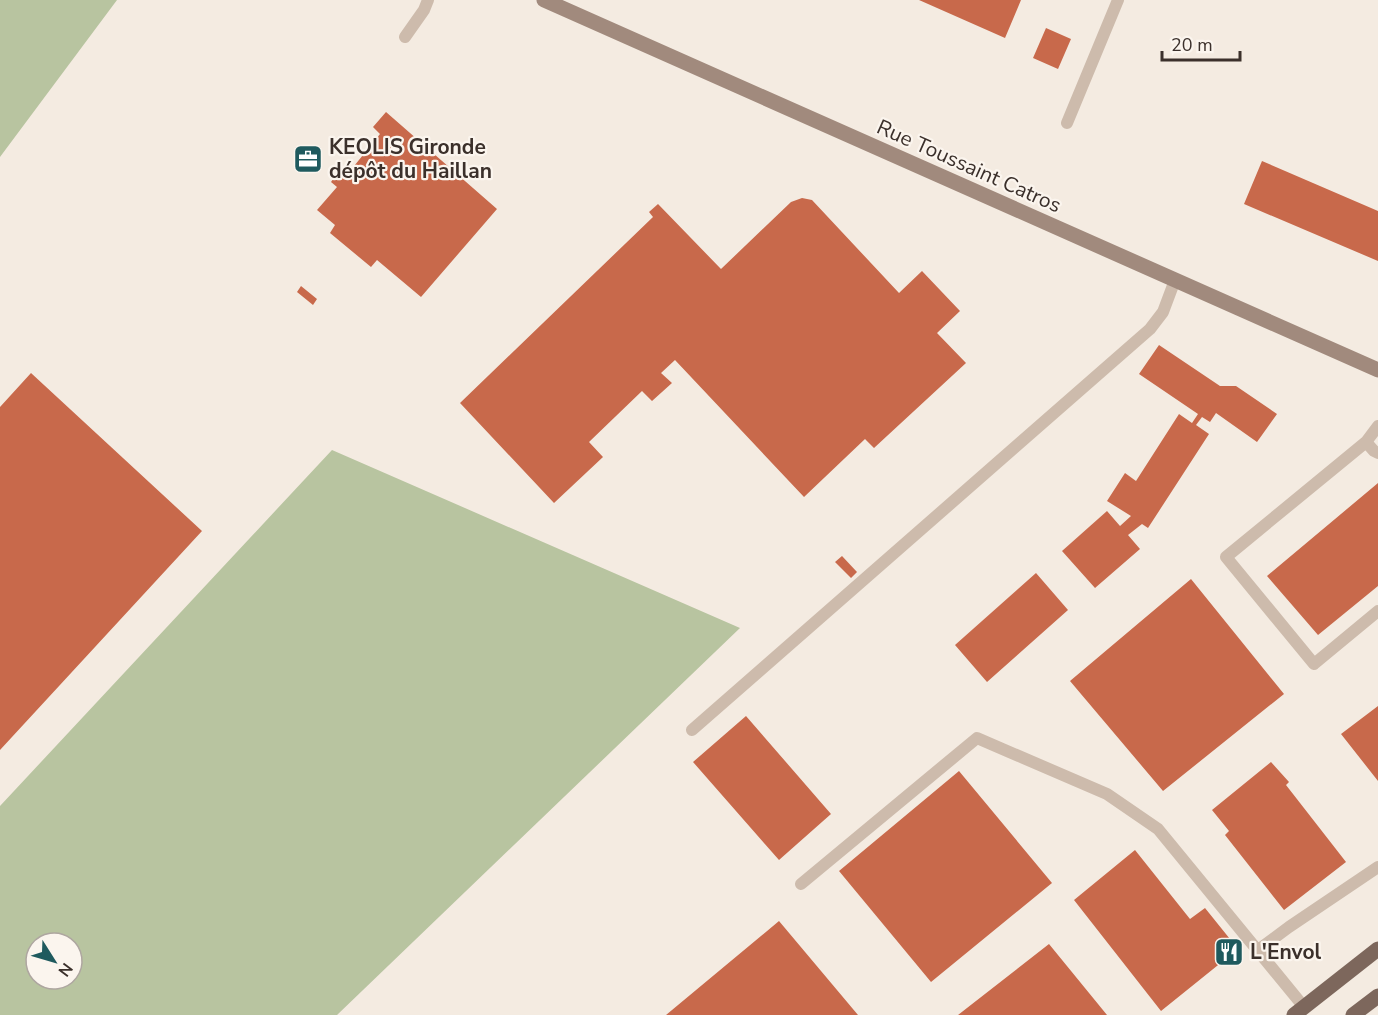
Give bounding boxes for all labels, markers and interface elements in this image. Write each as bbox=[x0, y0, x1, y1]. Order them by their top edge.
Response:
scale bar bbox=[1162, 24, 1240, 62]
text: 20 m bbox=[1171, 33, 1213, 57]
street label: Rue Toussaint Catros bbox=[872, 113, 1066, 219]
place label: KEOLIS Gironde dépôt du Haillan bbox=[329, 133, 492, 185]
office icon: KEOLIS Gironde dépôt du Haillan bbox=[292, 143, 324, 175]
north arrow bbox=[24, 931, 84, 991]
restaurant icon: L'Envol bbox=[1213, 936, 1245, 968]
place label: L'Envol bbox=[1250, 938, 1322, 966]
text: N bbox=[53, 958, 78, 981]

